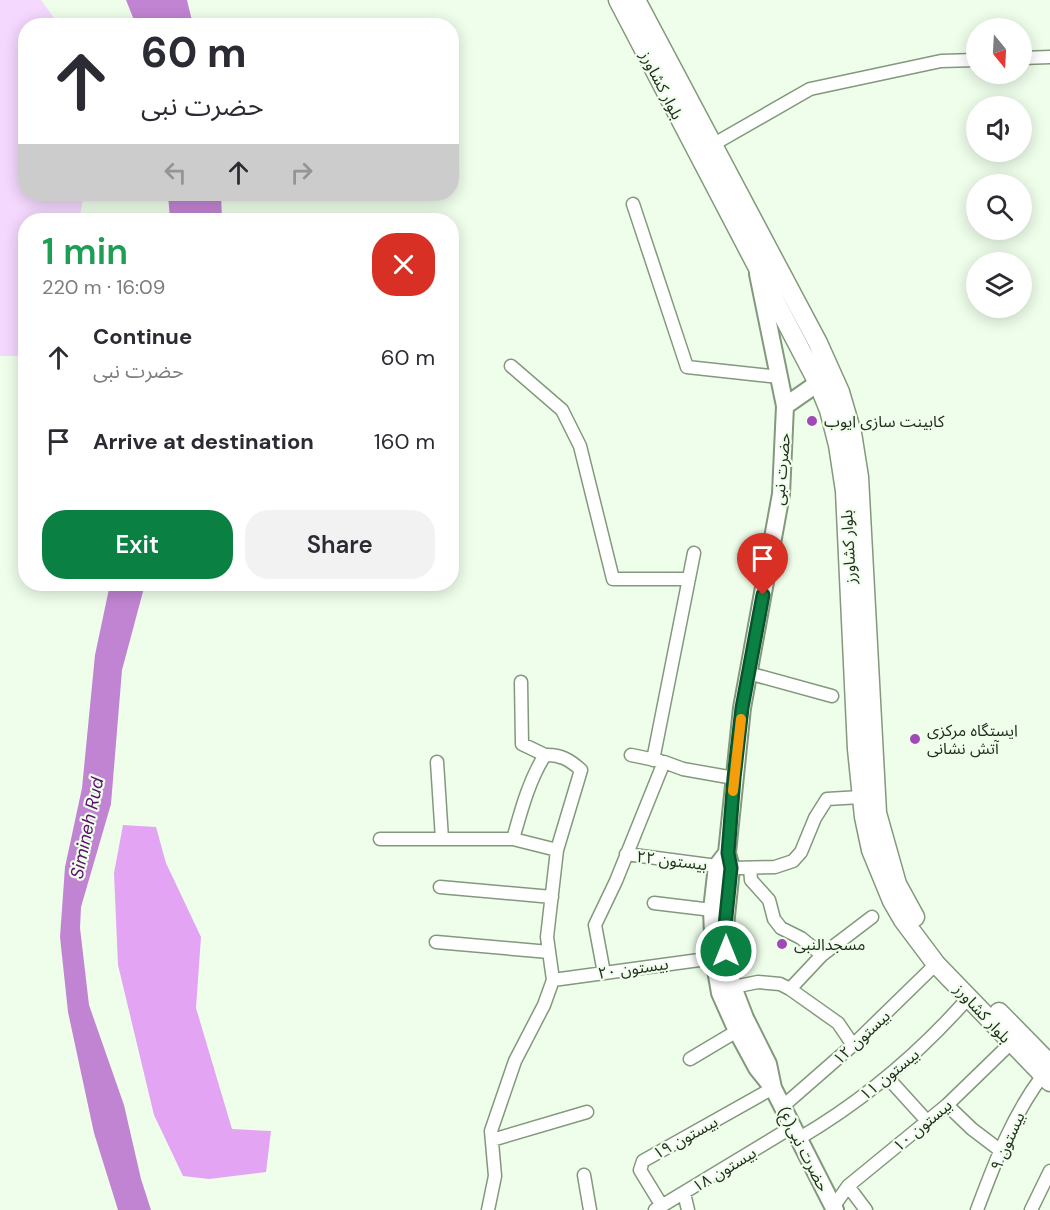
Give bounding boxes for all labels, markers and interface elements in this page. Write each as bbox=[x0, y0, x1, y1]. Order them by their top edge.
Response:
north arrow bbox=[966, 18, 1032, 84]
map controls bbox=[966, 18, 1032, 318]
text: 60 m bbox=[141, 25, 247, 80]
icon: ahead bbox=[42, 42, 120, 120]
street label: بلوار کشاورز bbox=[635, 46, 688, 123]
text: حضرت نبی bbox=[141, 88, 264, 123]
button: sound bbox=[966, 96, 1032, 162]
icon: left bbox=[159, 156, 192, 189]
icon: ahead bbox=[222, 156, 255, 189]
icon: right bbox=[285, 156, 318, 189]
button: search bbox=[966, 174, 1032, 240]
text: 1 min bbox=[42, 228, 128, 275]
button: close bbox=[372, 233, 435, 296]
button: layers bbox=[966, 252, 1032, 318]
text: 220 m · 16:09 bbox=[42, 274, 165, 300]
text: Continue bbox=[93, 322, 192, 351]
icon: ahead bbox=[42, 341, 75, 374]
text: 60 m bbox=[381, 343, 435, 372]
text: حضرت نبی bbox=[93, 358, 184, 384]
place label: کابینت سازی ایوب bbox=[824, 411, 945, 432]
marker: کابینت سازی ایوب bbox=[805, 414, 819, 428]
icon: arrive bbox=[42, 425, 75, 458]
text: Arrive at destination bbox=[93, 427, 314, 456]
text: 160 m bbox=[374, 427, 435, 456]
street label: حضرت نبی bbox=[768, 432, 795, 506]
street label: بلوار کشاورز bbox=[836, 509, 861, 586]
button: Exit bbox=[42, 510, 233, 579]
button: Share bbox=[245, 510, 435, 579]
pin bbox=[737, 533, 788, 595]
icon: arrive bbox=[746, 542, 779, 575]
place label: ایستگاه مرکزی آتش نشانی bbox=[927, 720, 1018, 759]
marker: ایستگاه مرکزی آتش نشانی bbox=[908, 732, 922, 746]
water label: Simineh Rud bbox=[65, 774, 110, 881]
street label: بیستون ۲۲ bbox=[635, 846, 708, 875]
position arrow bbox=[694, 919, 758, 983]
place label: مسجدالنبی bbox=[794, 934, 865, 955]
marker: مسجدالنبی bbox=[775, 937, 789, 951]
street label: بیستون ۲۰ bbox=[596, 953, 670, 984]
street label: بلوار کشاورز bbox=[949, 978, 1016, 1048]
street label: بیستون ۱۲ bbox=[828, 1006, 894, 1069]
street label: بیستون ۱۱ bbox=[855, 1044, 923, 1105]
street label: بیستون ۱۰ bbox=[888, 1095, 956, 1156]
street label: حضرت نبی(ع) bbox=[771, 1103, 834, 1196]
street label: بیستون ۹ bbox=[985, 1109, 1030, 1174]
street label: بیستون ۱۹ bbox=[649, 1111, 721, 1164]
street label: بیستون ۱۸ bbox=[688, 1142, 760, 1197]

